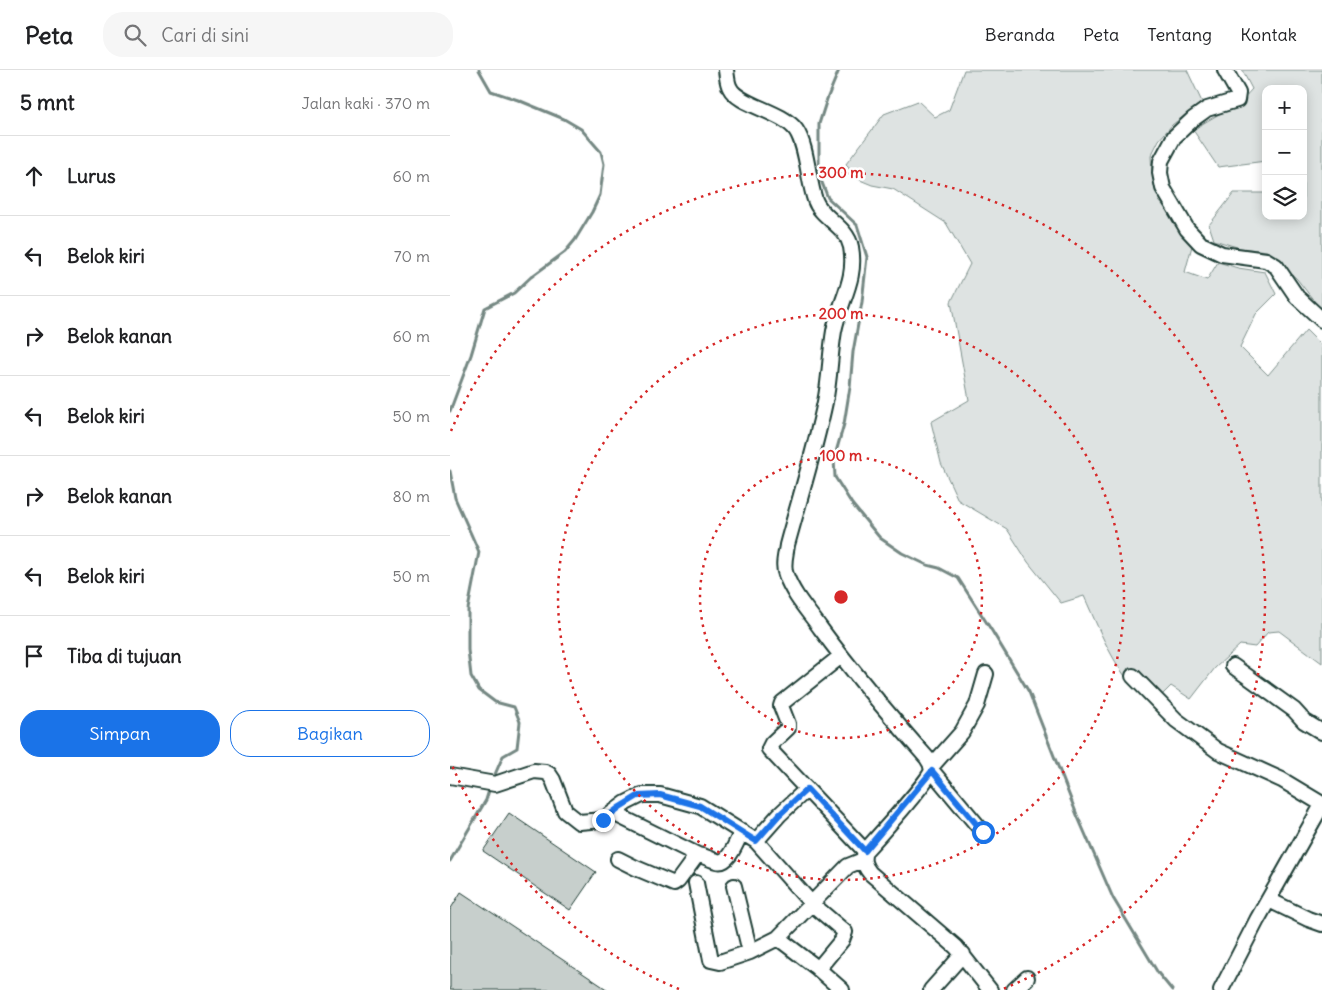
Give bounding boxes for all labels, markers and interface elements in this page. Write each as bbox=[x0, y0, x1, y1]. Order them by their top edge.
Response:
search box bbox=[103, 12, 453, 57]
text: Peta bbox=[25, 20, 73, 50]
icon: search bbox=[121, 21, 149, 49]
text: Cari di sini bbox=[161, 23, 249, 47]
text: Beranda bbox=[985, 23, 1055, 46]
text: Peta bbox=[1083, 23, 1119, 46]
text: Tentang bbox=[1147, 23, 1212, 46]
text: Kontak bbox=[1240, 23, 1297, 46]
map controls bbox=[1262, 85, 1307, 220]
button: + bbox=[1262, 85, 1307, 130]
text: 5 mnt bbox=[20, 89, 75, 116]
text: Jalan kaki · 370 m bbox=[302, 93, 430, 113]
button: − bbox=[1262, 130, 1307, 175]
icon: ahead bbox=[20, 162, 48, 190]
text: 300 m bbox=[819, 163, 864, 182]
text: Lurus bbox=[67, 164, 116, 188]
text: 60 m bbox=[392, 166, 430, 186]
button: layers bbox=[1262, 175, 1307, 220]
icon: left bbox=[20, 242, 48, 270]
text: Belok kiri bbox=[67, 244, 145, 268]
text: 70 m bbox=[394, 246, 430, 266]
text: 200 m bbox=[819, 304, 863, 323]
icon: right bbox=[20, 322, 48, 350]
text: Belok kanan bbox=[67, 324, 172, 348]
text: 60 m bbox=[392, 326, 430, 346]
icon: left bbox=[20, 402, 48, 430]
text: Belok kiri bbox=[67, 404, 145, 428]
text: 50 m bbox=[392, 406, 430, 426]
text: 100 m bbox=[820, 446, 862, 465]
icon: right bbox=[20, 482, 48, 510]
text: Belok kanan bbox=[67, 484, 172, 508]
text: 80 m bbox=[392, 486, 430, 506]
icon: left bbox=[20, 562, 48, 590]
text: Belok kiri bbox=[67, 564, 145, 588]
text: 50 m bbox=[392, 566, 430, 586]
centre of rings bbox=[832, 588, 850, 606]
icon: arrive bbox=[20, 642, 48, 670]
text: Tiba di tujuan bbox=[67, 644, 182, 668]
button: Simpan bbox=[20, 710, 220, 757]
button: Bagikan bbox=[230, 710, 430, 757]
route end bbox=[592, 809, 615, 832]
route start bbox=[972, 821, 995, 844]

